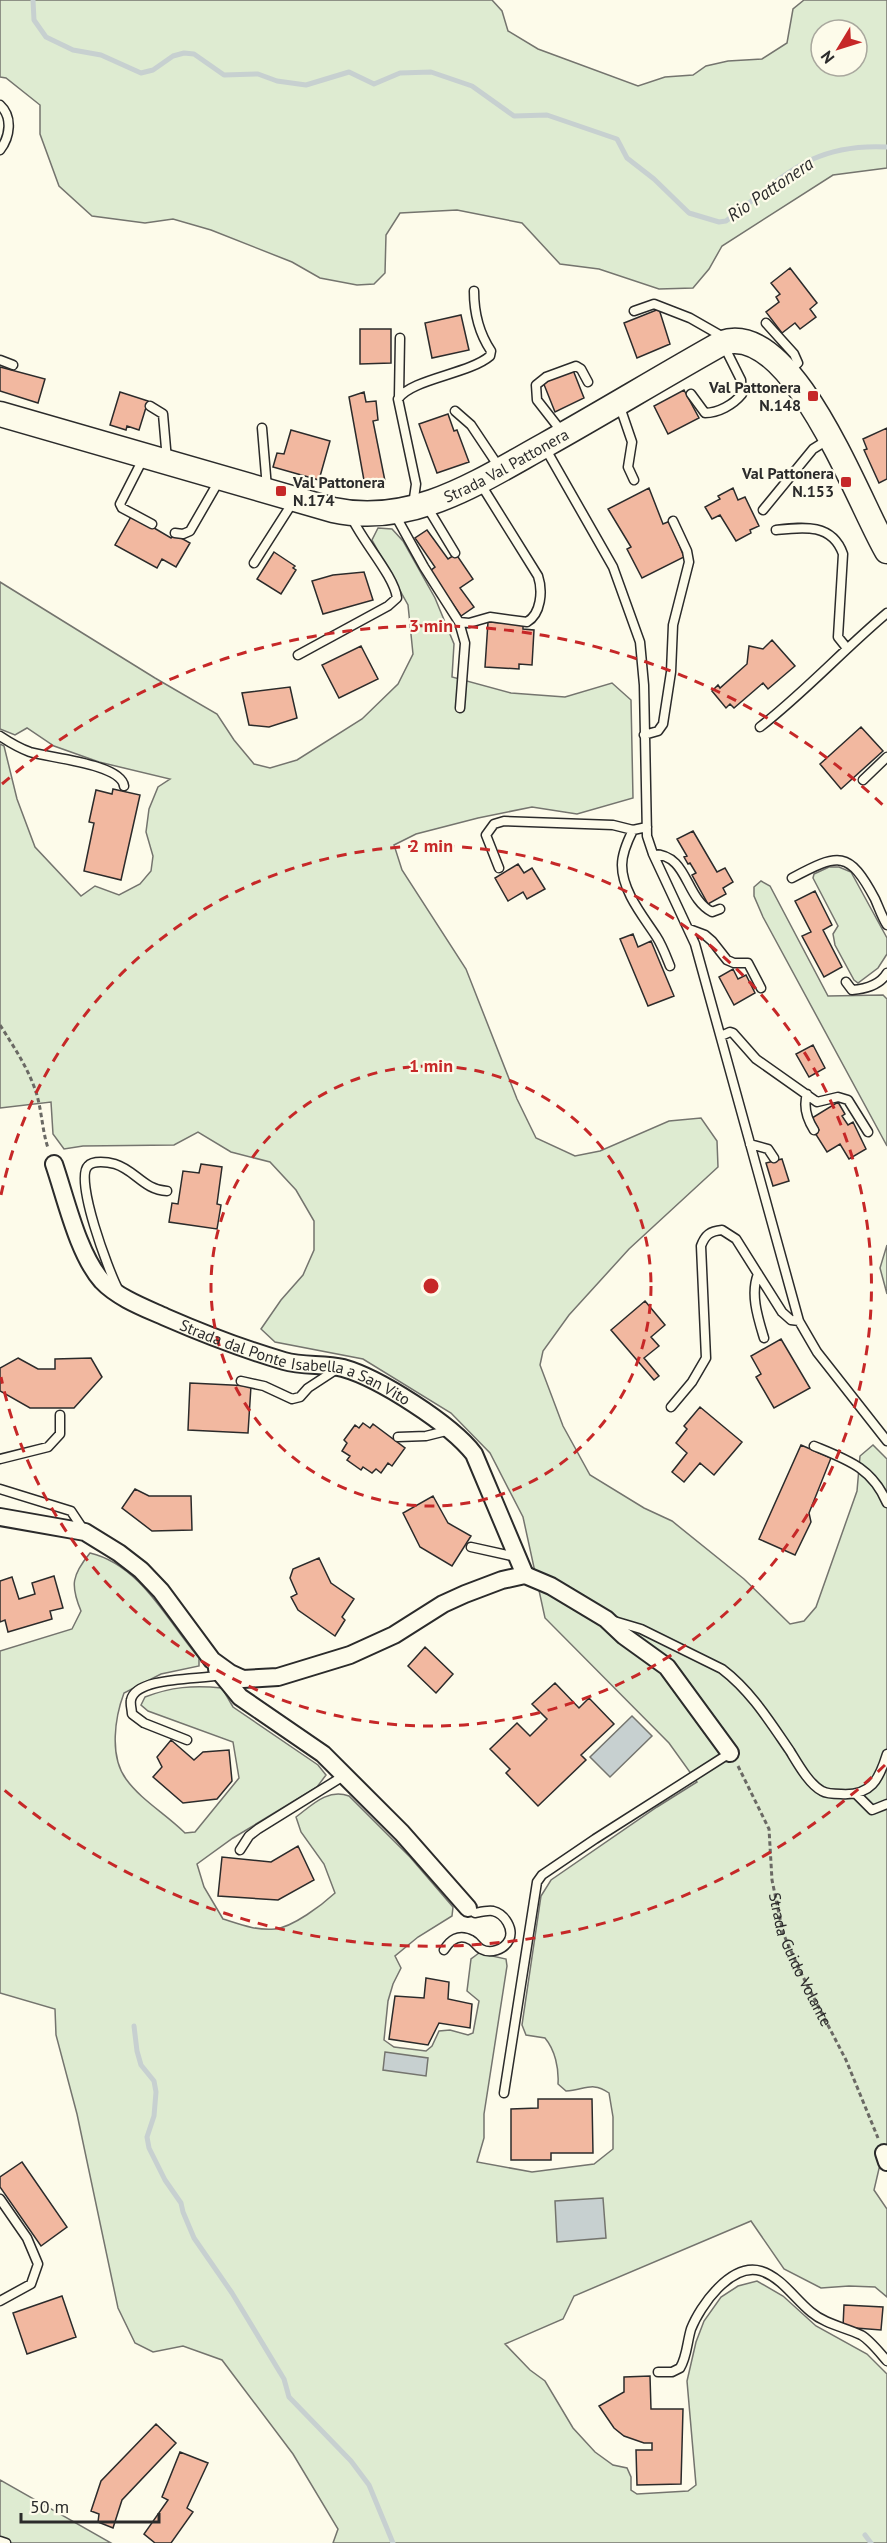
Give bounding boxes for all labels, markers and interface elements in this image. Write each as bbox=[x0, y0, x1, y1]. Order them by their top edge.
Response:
north arrow bbox=[809, 18, 869, 78]
text: N bbox=[816, 47, 838, 68]
water label: Rio Pattonera bbox=[722, 152, 818, 226]
place label: Val Pattonera N.148 bbox=[708, 377, 801, 415]
marker: Val Pattonera N.148 bbox=[806, 389, 820, 403]
street label: Strada Val Pattonera bbox=[441, 424, 572, 507]
place label: Val Pattonera N.153 bbox=[741, 463, 834, 501]
place label: Val Pattonera N.174 bbox=[292, 472, 385, 510]
marker: Val Pattonera N.153 bbox=[839, 475, 853, 489]
marker: Val Pattonera N.174 bbox=[274, 484, 288, 498]
text: 3 min bbox=[409, 614, 453, 637]
text: 2 min bbox=[409, 834, 453, 857]
text: 1 min bbox=[409, 1054, 453, 1077]
centre of rings bbox=[421, 1276, 441, 1296]
street label: Strada dal Ponte Isabella a San Vito bbox=[177, 1315, 414, 1409]
street label: Strada Guido Volante bbox=[765, 1891, 837, 2029]
scale bar bbox=[21, 2486, 159, 2524]
text: 50 m bbox=[30, 2495, 69, 2518]

